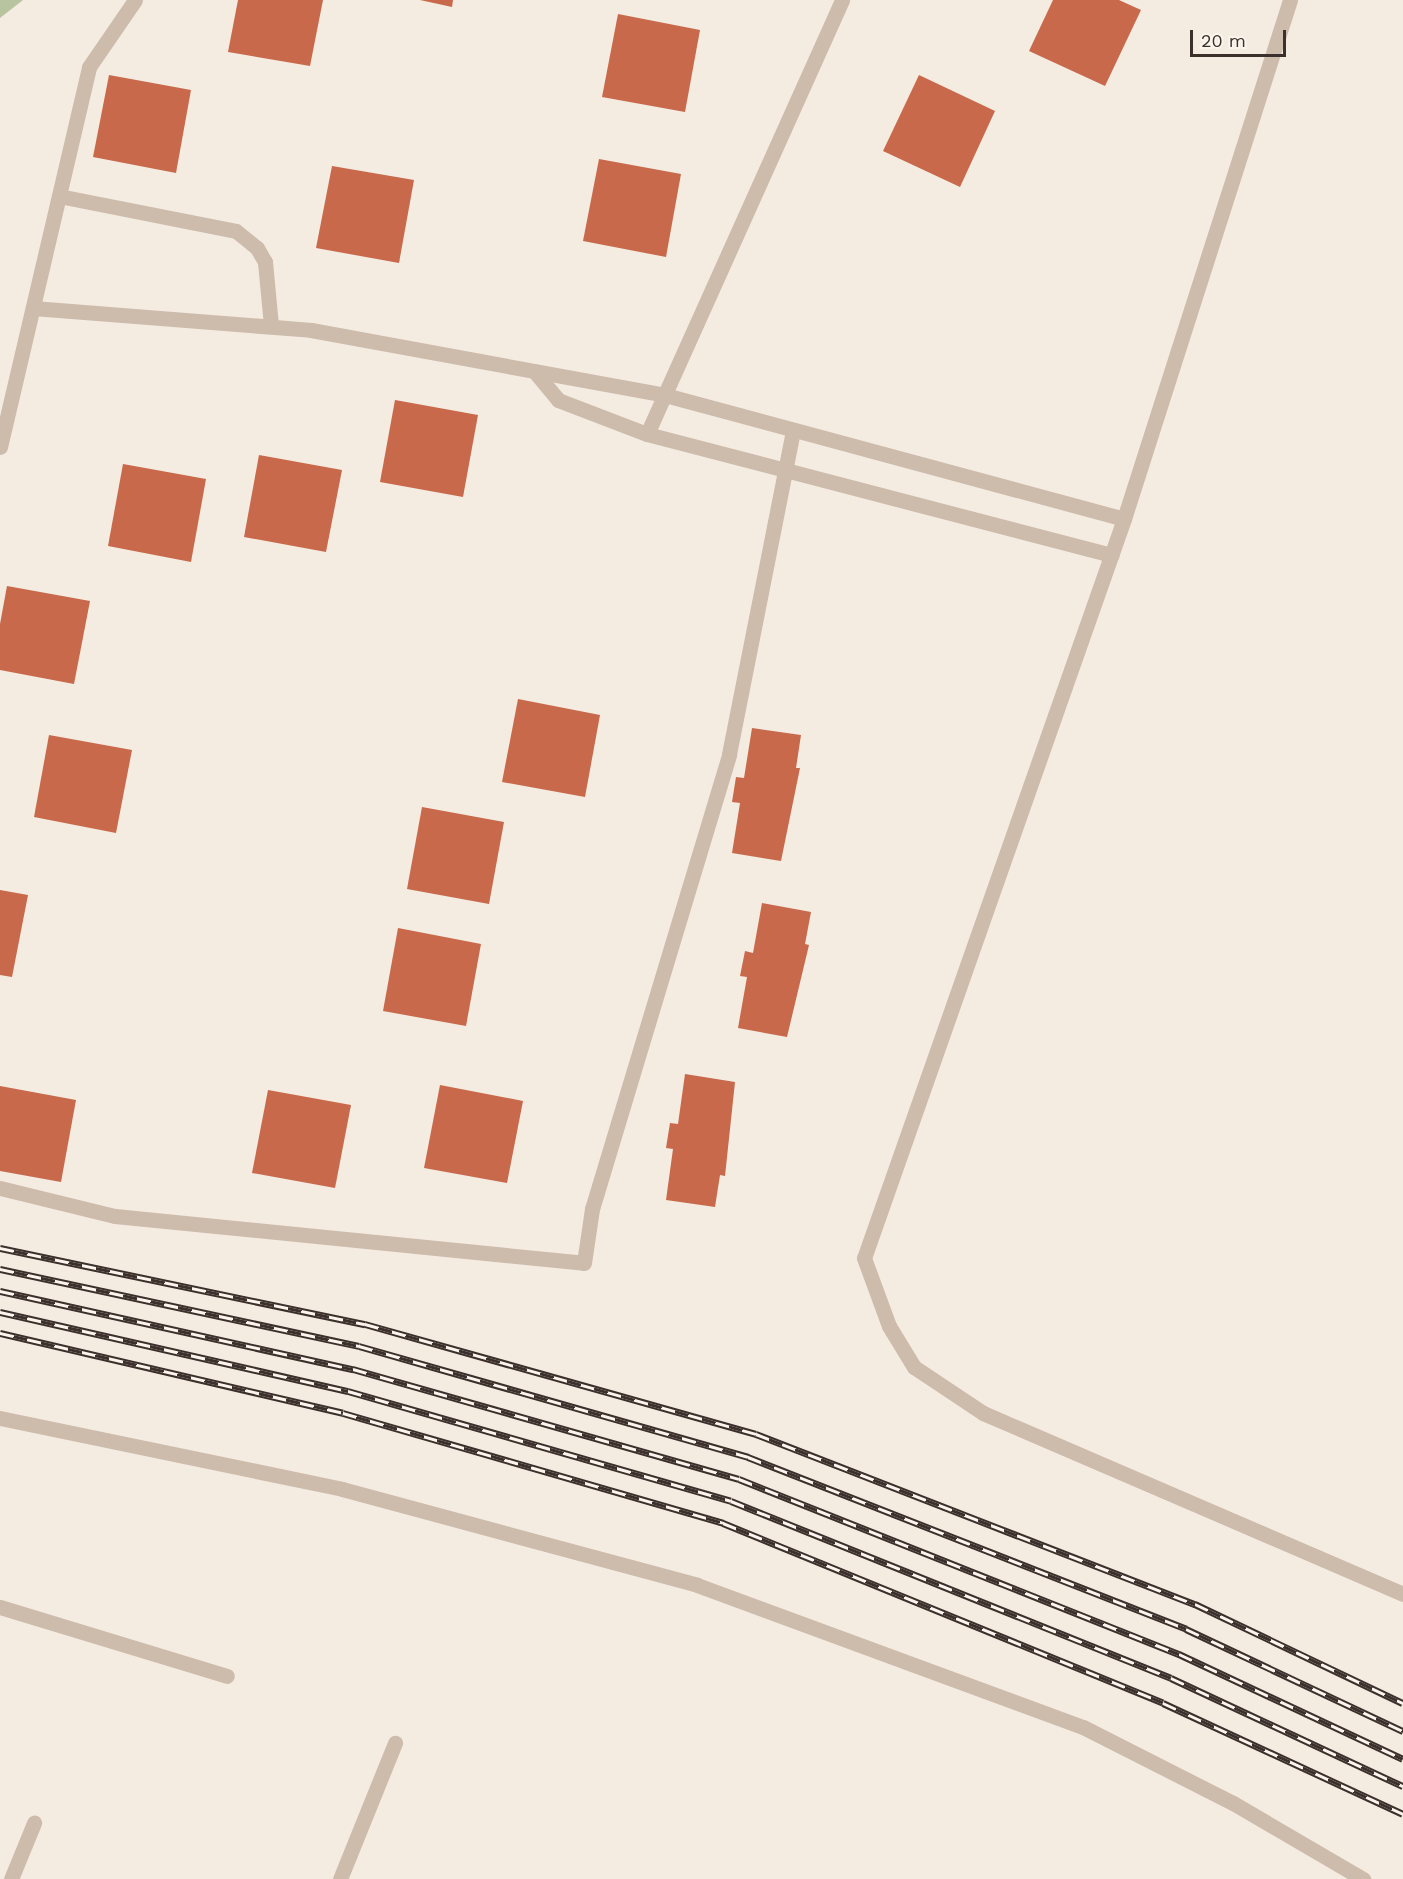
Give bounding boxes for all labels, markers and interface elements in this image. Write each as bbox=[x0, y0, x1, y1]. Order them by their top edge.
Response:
scale bar bbox=[1193, 18, 1289, 56]
text: 20 m bbox=[1201, 30, 1246, 51]

